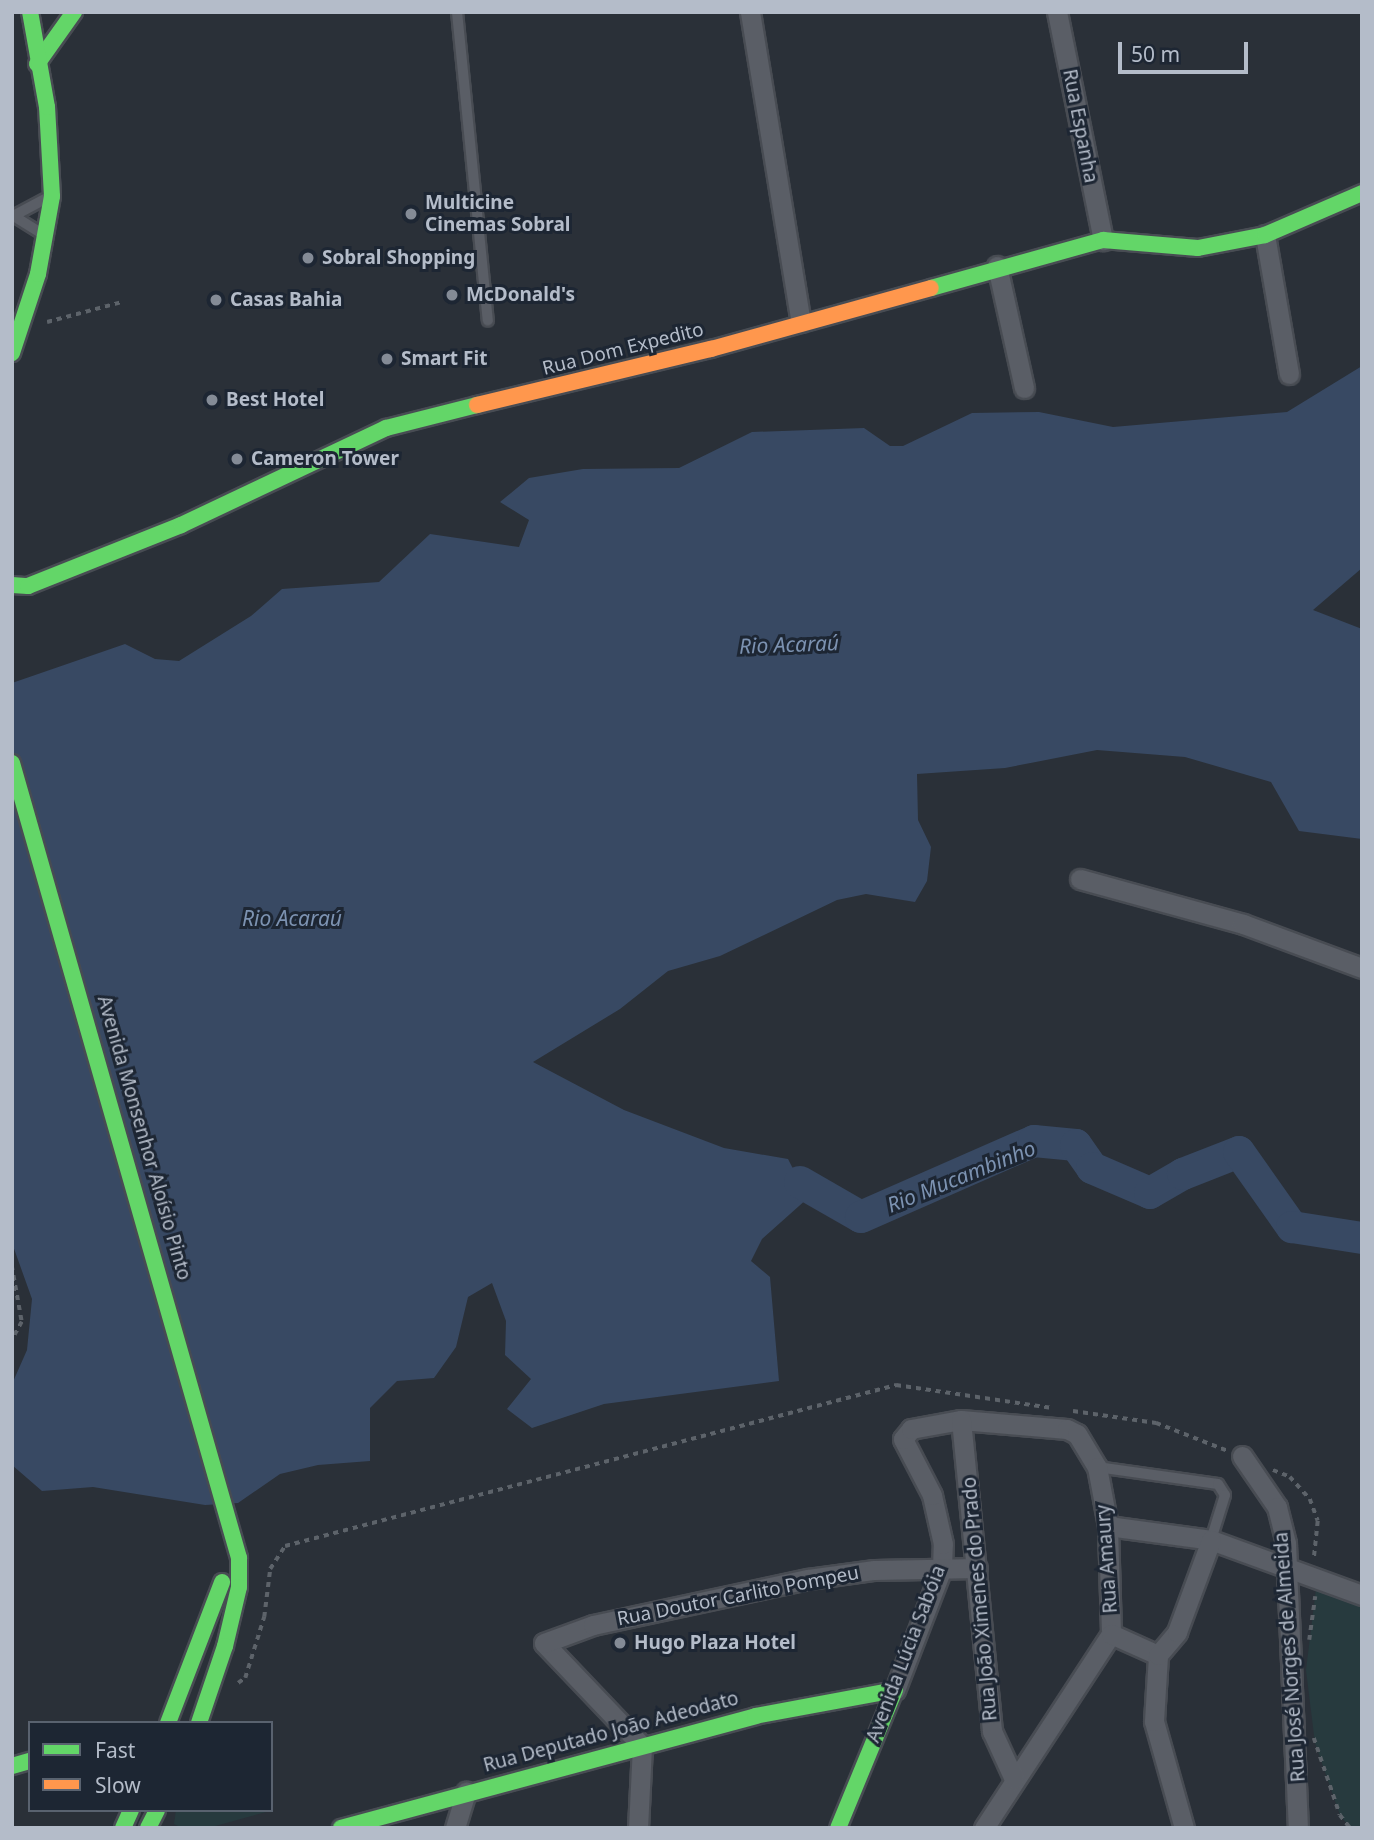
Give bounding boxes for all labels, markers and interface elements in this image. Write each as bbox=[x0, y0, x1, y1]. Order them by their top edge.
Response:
scale bar bbox=[1122, 28, 1252, 72]
text: 50 m bbox=[1131, 40, 1180, 68]
street label: Rua Espanha bbox=[1058, 67, 1102, 185]
place label: Multicine Cinemas Sobral bbox=[425, 192, 570, 236]
marker: Multicine Cinemas Sobral bbox=[403, 206, 419, 222]
place label: Sobral Shopping bbox=[322, 247, 475, 269]
marker: Sobral Shopping bbox=[300, 250, 316, 266]
place label: McDonald's bbox=[466, 284, 575, 306]
marker: McDonald's bbox=[444, 287, 460, 303]
place label: Casas Bahia bbox=[230, 289, 342, 311]
marker: Casas Bahia bbox=[208, 292, 224, 308]
street label: Rua Dom Expedito bbox=[540, 318, 706, 380]
place label: Smart Fit bbox=[401, 348, 487, 370]
marker: Smart Fit bbox=[379, 351, 395, 367]
place label: Best Hotel bbox=[226, 389, 324, 411]
marker: Best Hotel bbox=[204, 392, 220, 408]
place label: Cameron Tower bbox=[251, 448, 399, 470]
marker: Cameron Tower bbox=[229, 451, 245, 467]
water label: Rio Acaraú bbox=[739, 630, 839, 658]
water label: Rio Acaraú bbox=[242, 905, 342, 931]
street label: Avenida Monsenhor Aloísio Pinto bbox=[92, 993, 196, 1283]
water label: Rio Mucambinho bbox=[883, 1135, 1039, 1217]
street label: Rua João Ximenes do Prado bbox=[958, 1476, 1002, 1722]
street label: Rua Amaury bbox=[1092, 1504, 1122, 1614]
street label: Rua José Norges de Almeida bbox=[1270, 1531, 1310, 1783]
street label: Rua Doutor Carlito Pompeu bbox=[615, 1561, 861, 1631]
street label: Avenida Lúcia Sabóia bbox=[862, 1562, 950, 1746]
place label: Hugo Plaza Hotel bbox=[634, 1632, 796, 1654]
marker: Hugo Plaza Hotel bbox=[612, 1635, 628, 1651]
street label: Rua Deputado João Adeodato bbox=[481, 1687, 741, 1777]
legend bbox=[28, 1721, 273, 1812]
text: Fast bbox=[95, 1736, 135, 1764]
text: Slow bbox=[95, 1771, 141, 1799]

